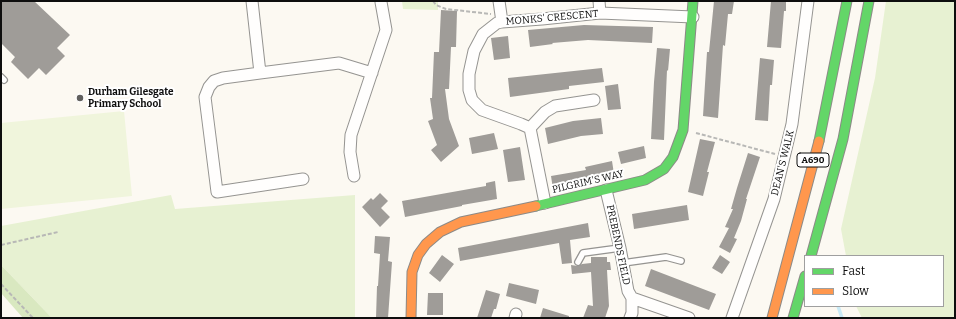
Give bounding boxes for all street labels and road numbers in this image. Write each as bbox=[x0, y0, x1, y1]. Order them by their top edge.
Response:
street label: MONKS' CRESCENT bbox=[505, 8, 599, 28]
street label: DEAN'S WALK bbox=[769, 129, 797, 197]
road number: A690 bbox=[797, 153, 829, 167]
street label: PILGRIM'S WAY bbox=[551, 168, 625, 196]
street label: PREBENDS FIELD bbox=[604, 204, 632, 286]

